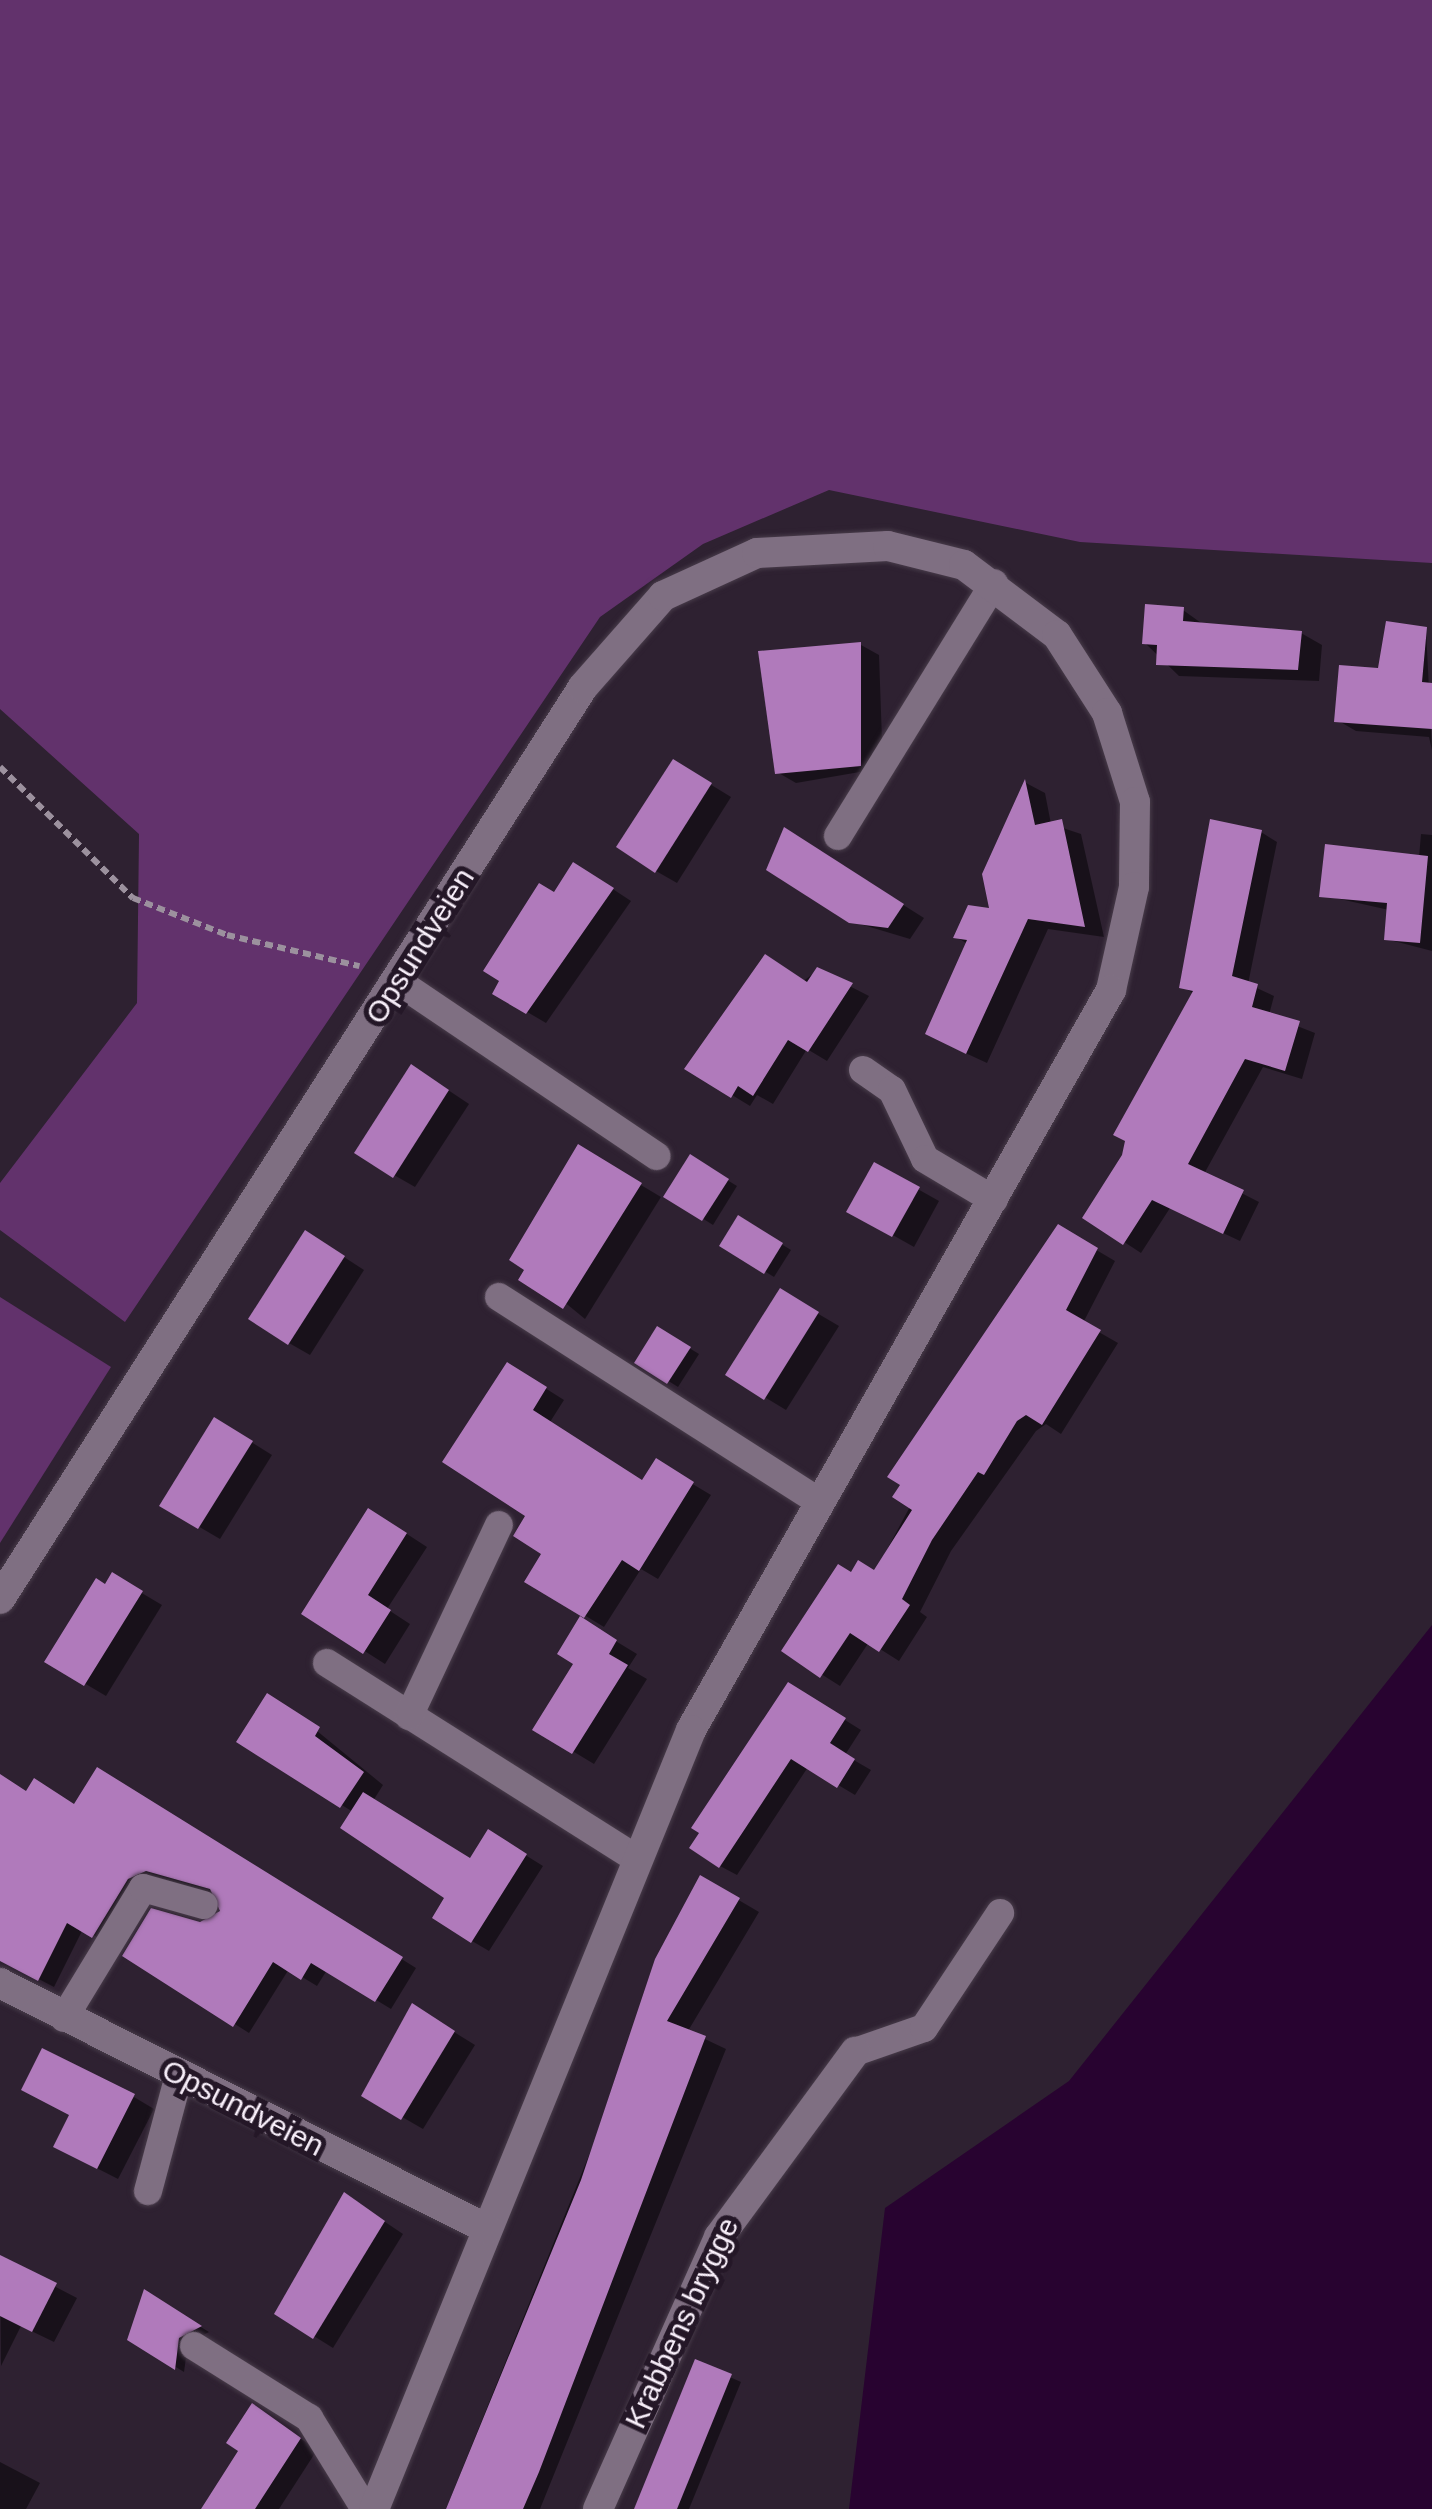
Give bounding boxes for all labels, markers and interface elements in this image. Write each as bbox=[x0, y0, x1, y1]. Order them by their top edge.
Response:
street label: Opsundveien bbox=[358, 861, 482, 1031]
street label: Opsundveien bbox=[156, 2052, 330, 2164]
street label: Krabbens brygge bbox=[617, 2212, 747, 2434]

